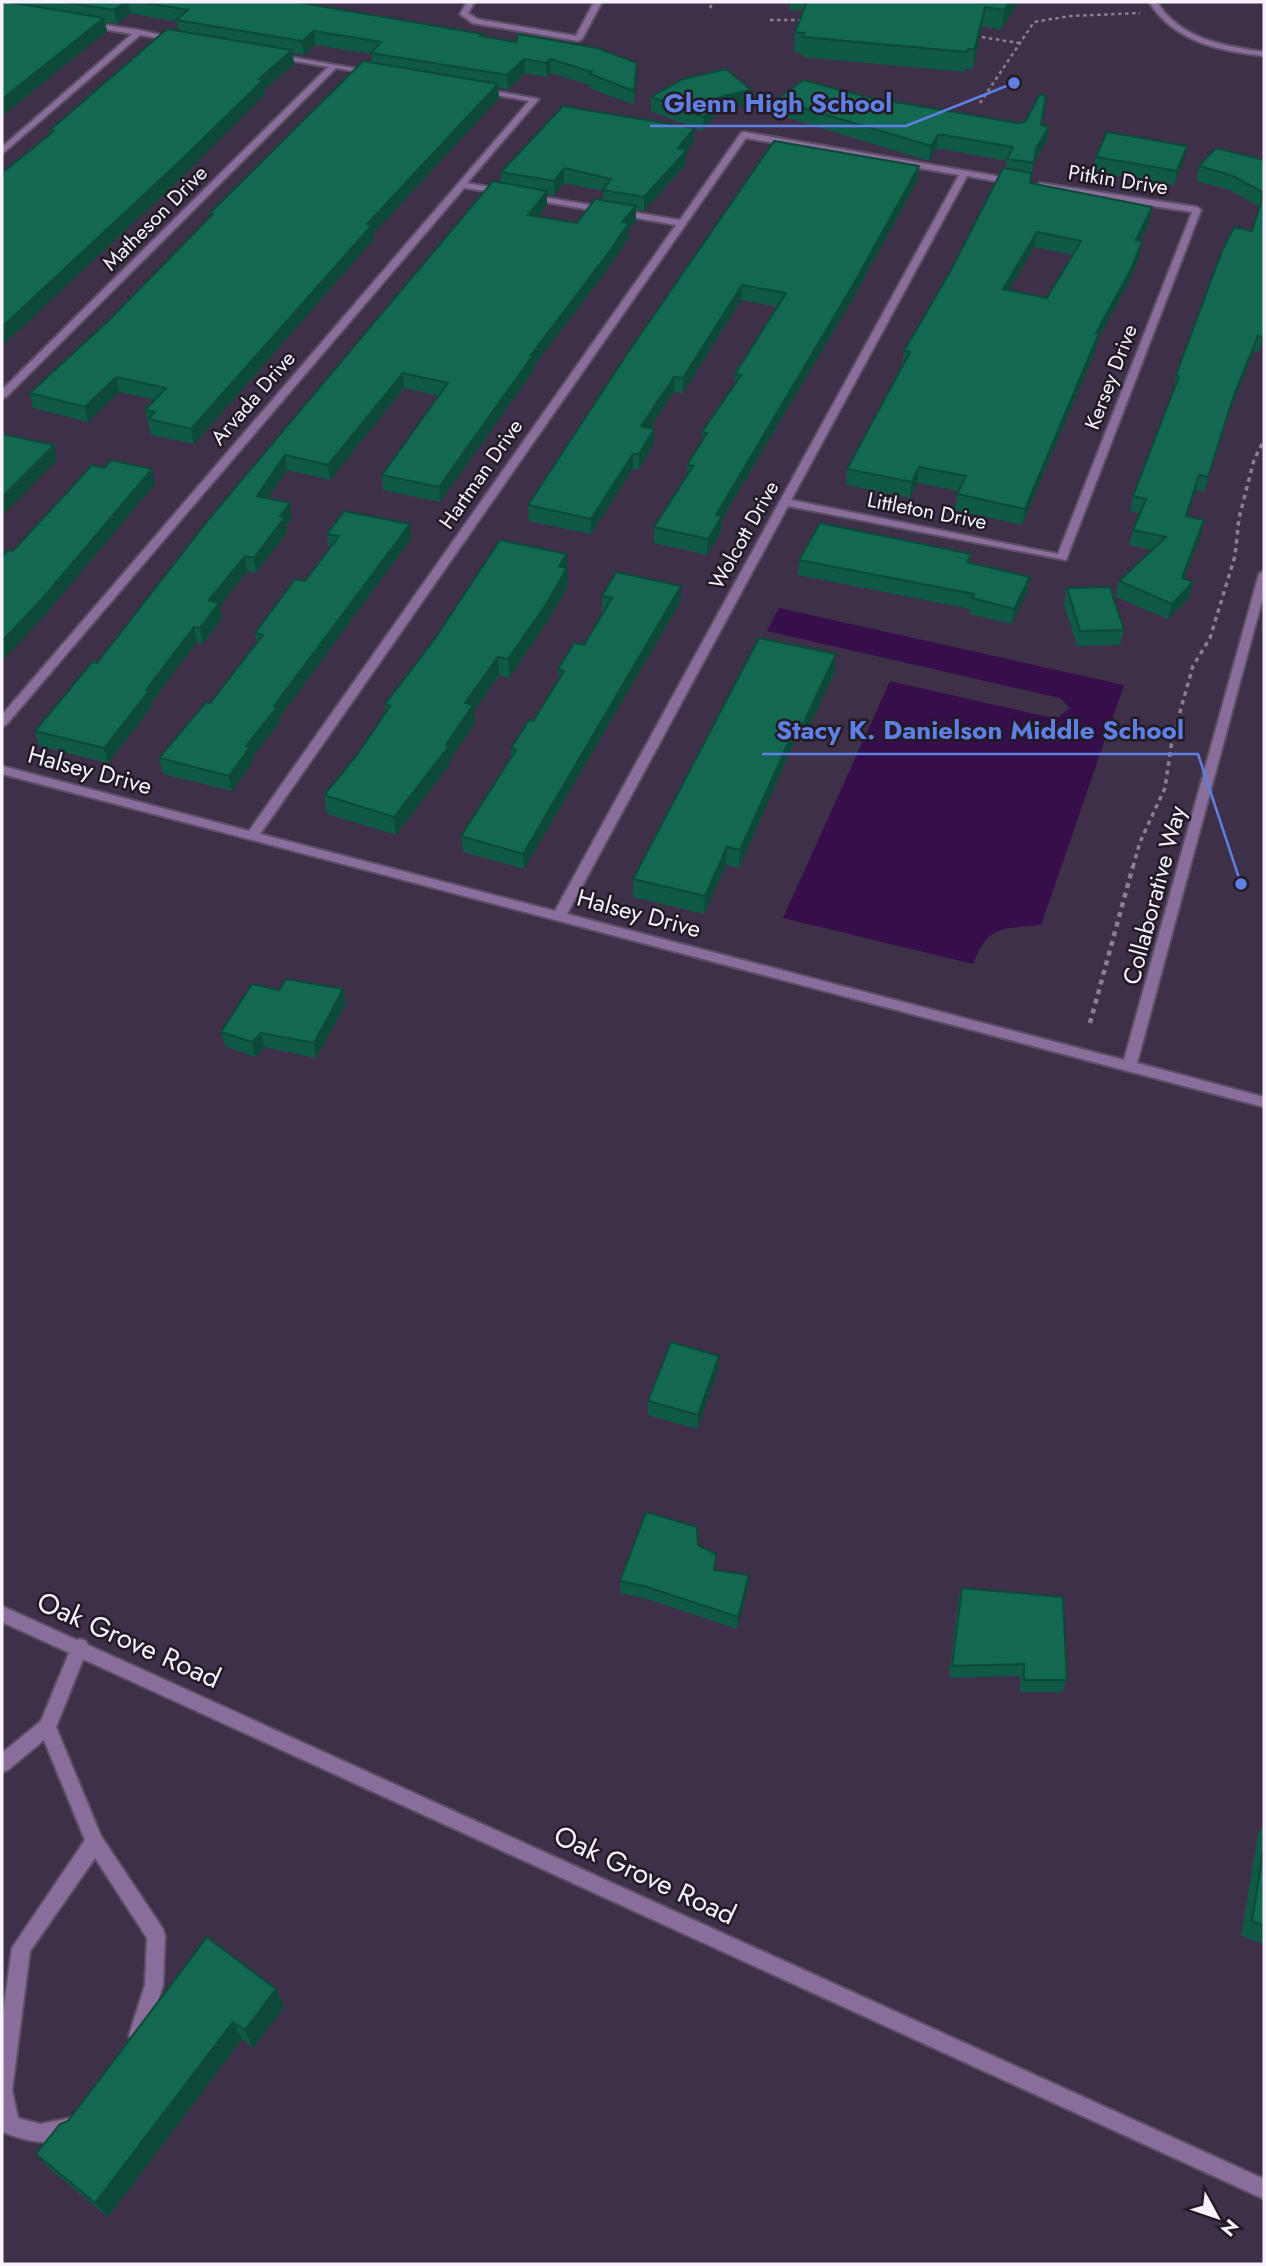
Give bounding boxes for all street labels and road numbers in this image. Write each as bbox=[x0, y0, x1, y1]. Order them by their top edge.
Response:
street label: Pitkin Drive bbox=[1066, 157, 1170, 203]
street label: Matheson Drive bbox=[96, 159, 214, 277]
street label: Kersey Drive bbox=[1077, 320, 1145, 434]
street label: Arvada Drive bbox=[204, 344, 303, 452]
street label: Hartman Drive bbox=[432, 413, 530, 535]
street label: Wolcott Drive bbox=[702, 475, 786, 595]
street label: Littleton Drive bbox=[865, 485, 990, 537]
street label: Halsey Drive bbox=[24, 737, 156, 803]
street label: Collaborative Way bbox=[1113, 801, 1195, 988]
street label: Halsey Drive bbox=[573, 880, 705, 946]
street label: Oak Grove Road bbox=[31, 1581, 227, 1699]
street label: Oak Grove Road bbox=[547, 1815, 743, 1935]

